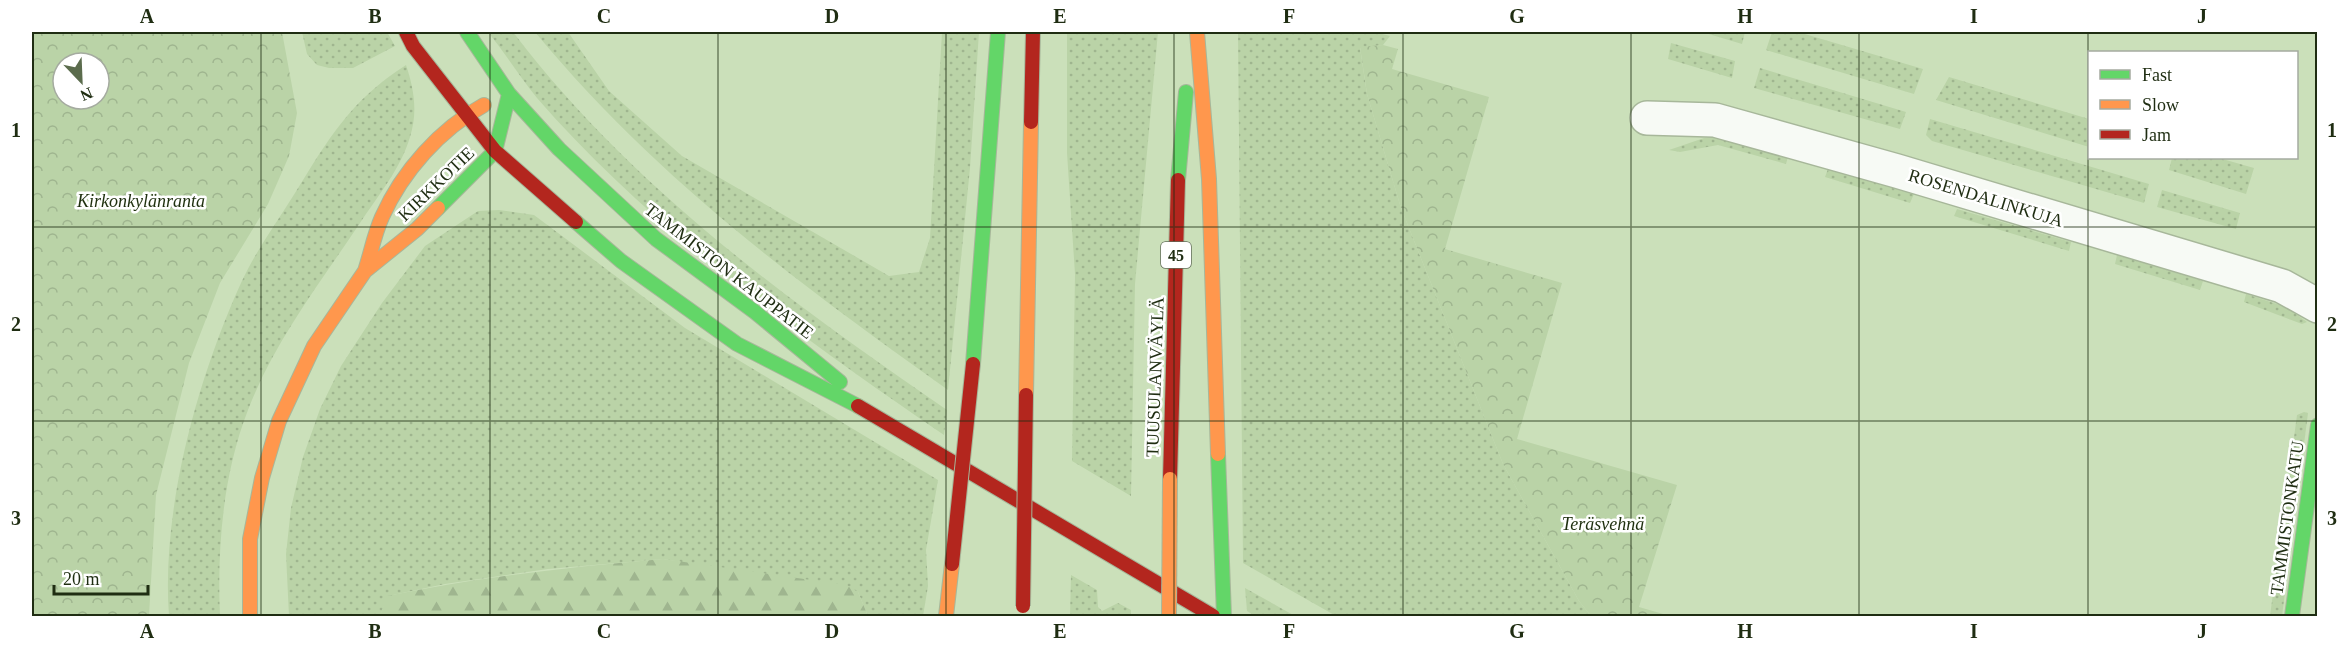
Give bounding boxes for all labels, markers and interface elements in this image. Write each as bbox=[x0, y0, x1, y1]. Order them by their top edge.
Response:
text: A bbox=[140, 5, 155, 27]
text: B bbox=[368, 5, 382, 27]
text: C bbox=[597, 5, 611, 27]
text: D bbox=[825, 5, 839, 27]
text: E bbox=[1053, 5, 1067, 27]
text: F bbox=[1283, 5, 1295, 27]
text: G bbox=[1509, 5, 1525, 27]
text: H bbox=[1737, 5, 1753, 27]
text: I bbox=[1970, 5, 1978, 27]
text: J bbox=[2197, 5, 2207, 27]
north arrow bbox=[51, 51, 111, 111]
legend bbox=[2088, 51, 2298, 159]
text: Fast bbox=[2142, 65, 2172, 85]
text: N bbox=[78, 84, 95, 105]
text: Slow bbox=[2142, 95, 2179, 115]
text: 1 bbox=[11, 119, 21, 141]
text: 1 bbox=[2327, 119, 2337, 141]
text: Jam bbox=[2142, 125, 2171, 145]
street label: KIRKKOTIE bbox=[394, 143, 478, 225]
street label: ROSENDALINKUJA bbox=[1906, 165, 2066, 231]
park label: Kirkonkylänranta bbox=[76, 191, 205, 211]
street label: TAMMISTON KAUPPATIE bbox=[641, 199, 817, 343]
road number: 45 bbox=[1161, 242, 1191, 268]
street label: TUUSULANVÄYLÄ bbox=[1142, 297, 1168, 457]
text: 2 bbox=[11, 313, 21, 335]
text: 2 bbox=[2327, 313, 2337, 335]
street label: TAMMISTONKATU bbox=[2266, 440, 2308, 596]
text: 3 bbox=[11, 507, 21, 529]
text: 3 bbox=[2327, 507, 2337, 529]
park label: Teräsvehnä bbox=[1562, 514, 1644, 534]
scale bar bbox=[54, 558, 148, 596]
text: 20 m bbox=[63, 569, 100, 589]
text: A bbox=[140, 620, 155, 642]
text: B bbox=[368, 620, 382, 642]
text: C bbox=[597, 620, 611, 642]
text: D bbox=[825, 620, 839, 642]
text: E bbox=[1053, 620, 1067, 642]
text: F bbox=[1283, 620, 1295, 642]
text: G bbox=[1509, 620, 1525, 642]
text: H bbox=[1737, 620, 1753, 642]
text: I bbox=[1970, 620, 1978, 642]
text: J bbox=[2197, 620, 2207, 642]

